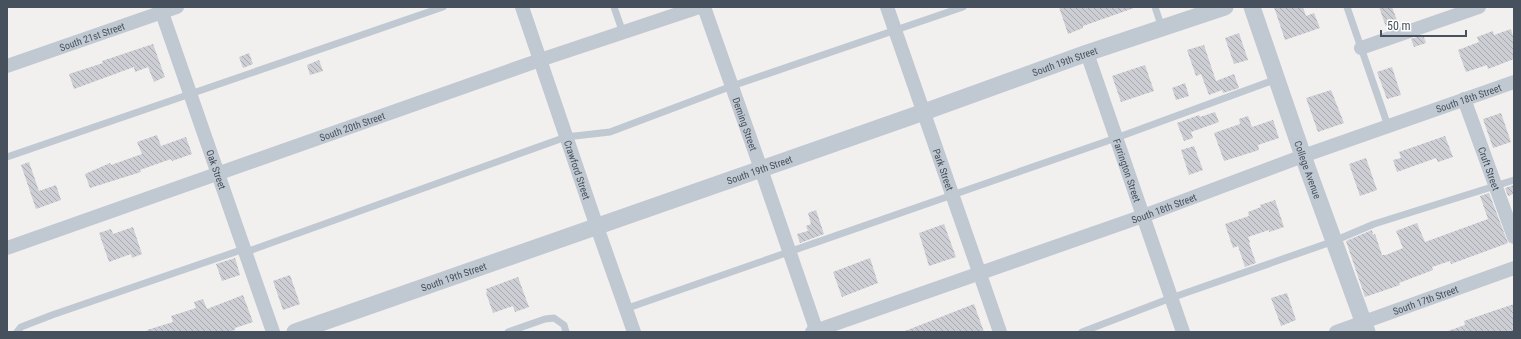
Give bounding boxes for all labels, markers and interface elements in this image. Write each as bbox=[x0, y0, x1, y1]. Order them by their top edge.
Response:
scale bar bbox=[1381, 12, 1466, 38]
text: 50 m bbox=[1387, 19, 1411, 33]
street label: South 21st Street bbox=[58, 21, 126, 53]
street label: South 19th Street bbox=[1031, 45, 1099, 78]
street label: South 18th Street bbox=[1434, 82, 1503, 115]
street label: Deming Street bbox=[730, 96, 759, 152]
street label: South 20th Street bbox=[318, 110, 387, 143]
street label: Farrington Street bbox=[1111, 137, 1143, 204]
street label: Crawford Street bbox=[562, 139, 592, 201]
street label: College Avenue bbox=[1292, 139, 1323, 201]
street label: Cruft Street bbox=[1476, 145, 1502, 192]
street label: Park Street bbox=[931, 147, 955, 192]
street label: Oak Street bbox=[204, 148, 228, 191]
street label: South 19th Street bbox=[725, 154, 794, 187]
street label: South 18th Street bbox=[1130, 191, 1198, 226]
street label: South 19th Street bbox=[420, 260, 488, 294]
street label: South 17th Street bbox=[1391, 284, 1460, 317]

